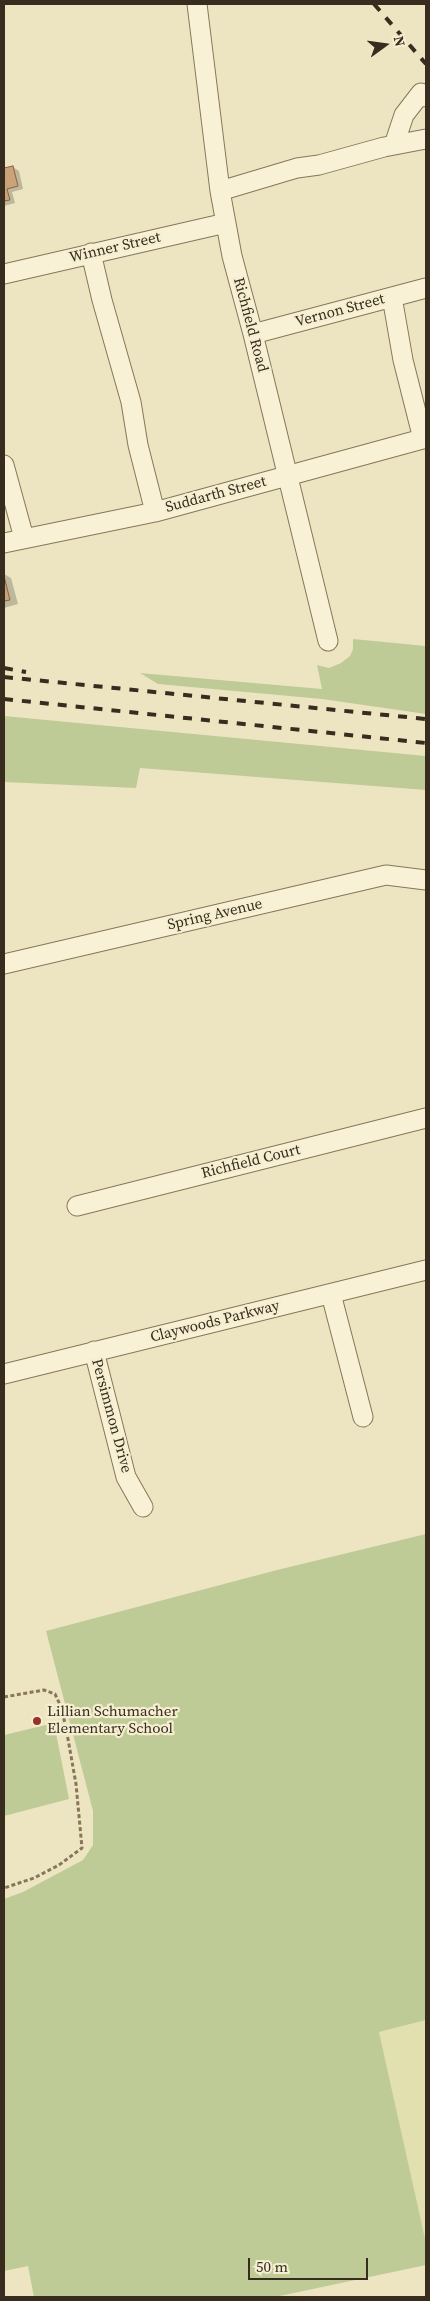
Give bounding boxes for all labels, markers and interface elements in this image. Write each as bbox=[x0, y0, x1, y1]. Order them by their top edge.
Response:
north arrow bbox=[360, 20, 410, 70]
text: N bbox=[389, 34, 410, 49]
street label: Winner Street bbox=[68, 229, 162, 267]
street label: Richfield Road bbox=[229, 276, 271, 374]
street label: Vernon Street bbox=[293, 290, 387, 332]
street label: Suddarth Street bbox=[164, 473, 268, 517]
street label: Spring Avenue bbox=[166, 895, 264, 935]
street label: Richfield Court bbox=[200, 1141, 302, 1183]
street label: Claywoods Parkway bbox=[149, 1297, 281, 1347]
street label: Persimmon Drive bbox=[87, 1357, 135, 1475]
place label: Lillian Schumacher Elementary School bbox=[47, 1703, 178, 1738]
marker: Lillian Schumacher Elementary School bbox=[31, 1715, 43, 1727]
scale bar bbox=[250, 2248, 370, 2280]
text: 50 m bbox=[256, 2256, 288, 2277]

